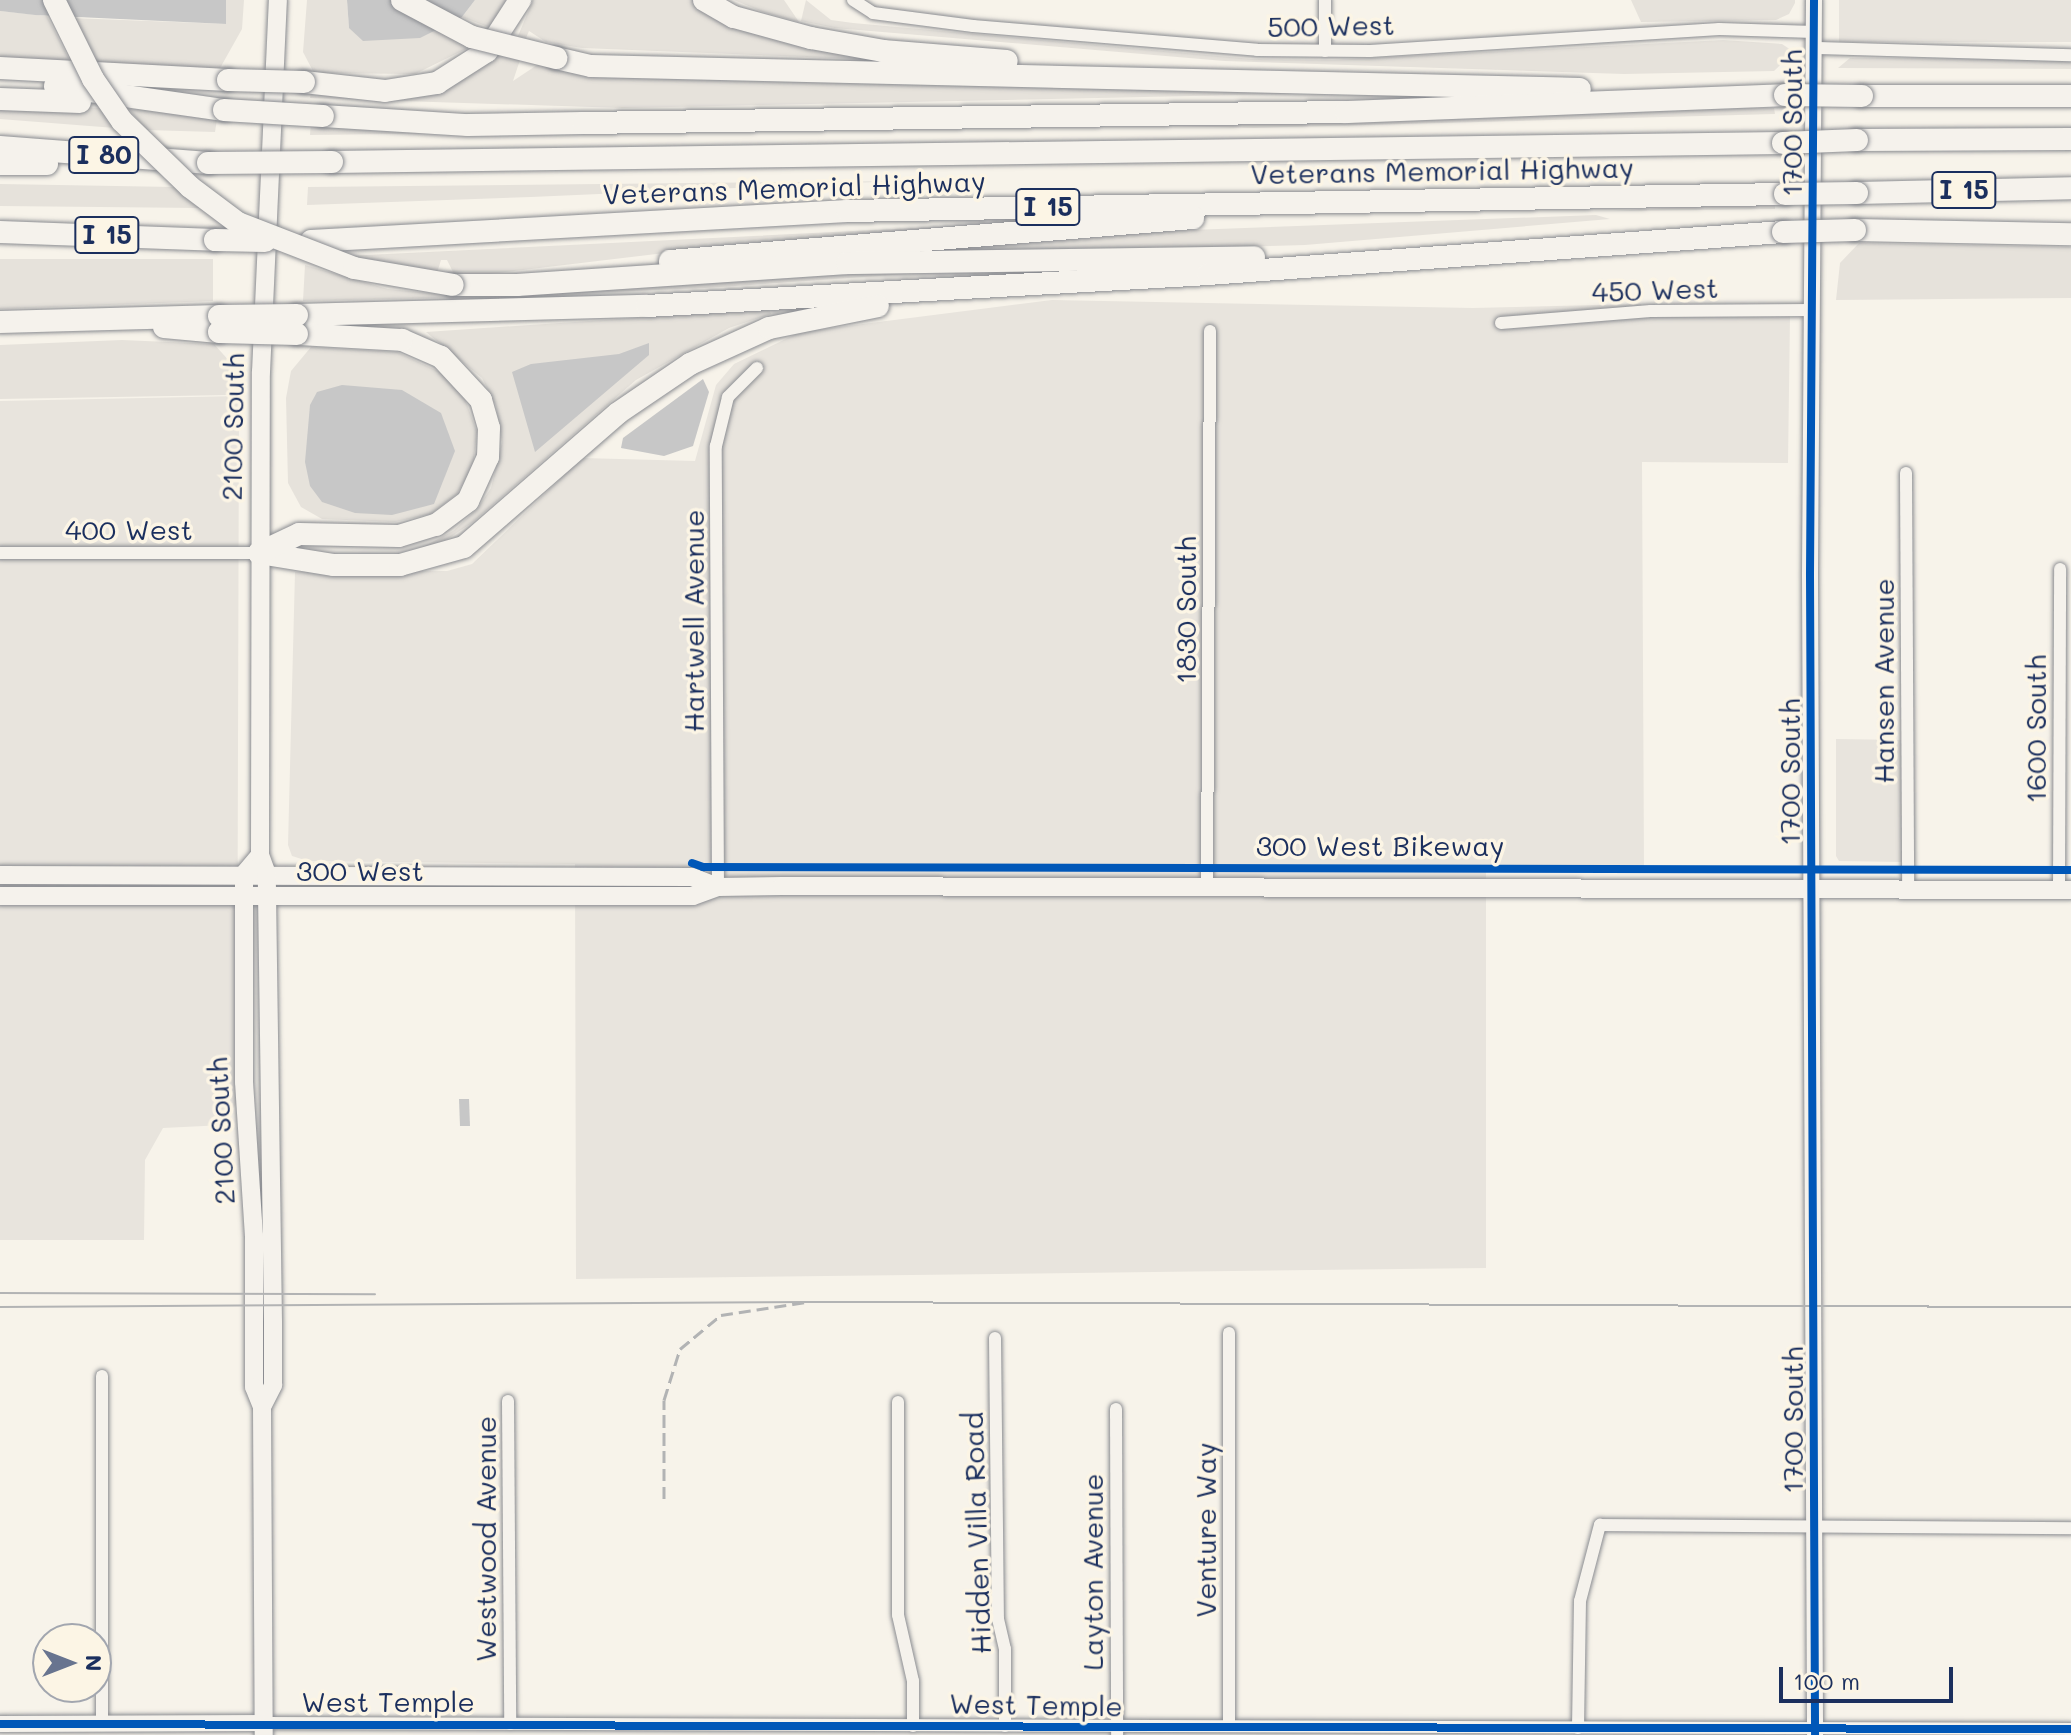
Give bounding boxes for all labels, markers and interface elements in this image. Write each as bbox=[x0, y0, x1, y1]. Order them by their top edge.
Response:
street label: 500 West bbox=[1267, 7, 1395, 43]
street label: 1700 South bbox=[1774, 49, 1808, 197]
road number: I 80 bbox=[68, 133, 140, 177]
street label: Veterans Memorial Highway bbox=[1250, 150, 1634, 190]
street label: Veterans Memorial Highway bbox=[602, 164, 986, 210]
road number: I 15 bbox=[1930, 168, 1998, 212]
road number: I 15 bbox=[1014, 185, 1082, 229]
road number: I 15 bbox=[73, 213, 141, 257]
street label: 450 West bbox=[1591, 270, 1719, 308]
street label: 2100 South bbox=[214, 353, 250, 501]
street label: Hartwell Avenue bbox=[676, 510, 710, 732]
street label: 400 West bbox=[65, 512, 193, 546]
street label: 1830 South bbox=[1168, 536, 1202, 684]
street label: Hansen Avenue bbox=[1866, 578, 1900, 784]
street label: 1600 South bbox=[2018, 655, 2052, 803]
street label: 1700 South bbox=[1772, 698, 1806, 846]
street label: 300 West Bikeway bbox=[1256, 828, 1504, 862]
street label: 300 West bbox=[296, 853, 424, 887]
street label: 2100 South bbox=[199, 1057, 241, 1205]
street label: 1700 South bbox=[1775, 1346, 1809, 1494]
street label: Hidden Villa Road bbox=[955, 1411, 997, 1655]
street label: Westwood Avenue bbox=[468, 1416, 502, 1662]
street label: Venture Way bbox=[1188, 1442, 1222, 1618]
street label: Layton Avenue bbox=[1075, 1473, 1109, 1671]
north arrow bbox=[32, 1623, 112, 1703]
scale bar bbox=[1783, 1651, 1957, 1701]
text: N bbox=[80, 1655, 109, 1671]
text: 100 m bbox=[1793, 1665, 1860, 1696]
street label: West Temple bbox=[301, 1684, 475, 1718]
street label: West Temple bbox=[949, 1686, 1123, 1722]

